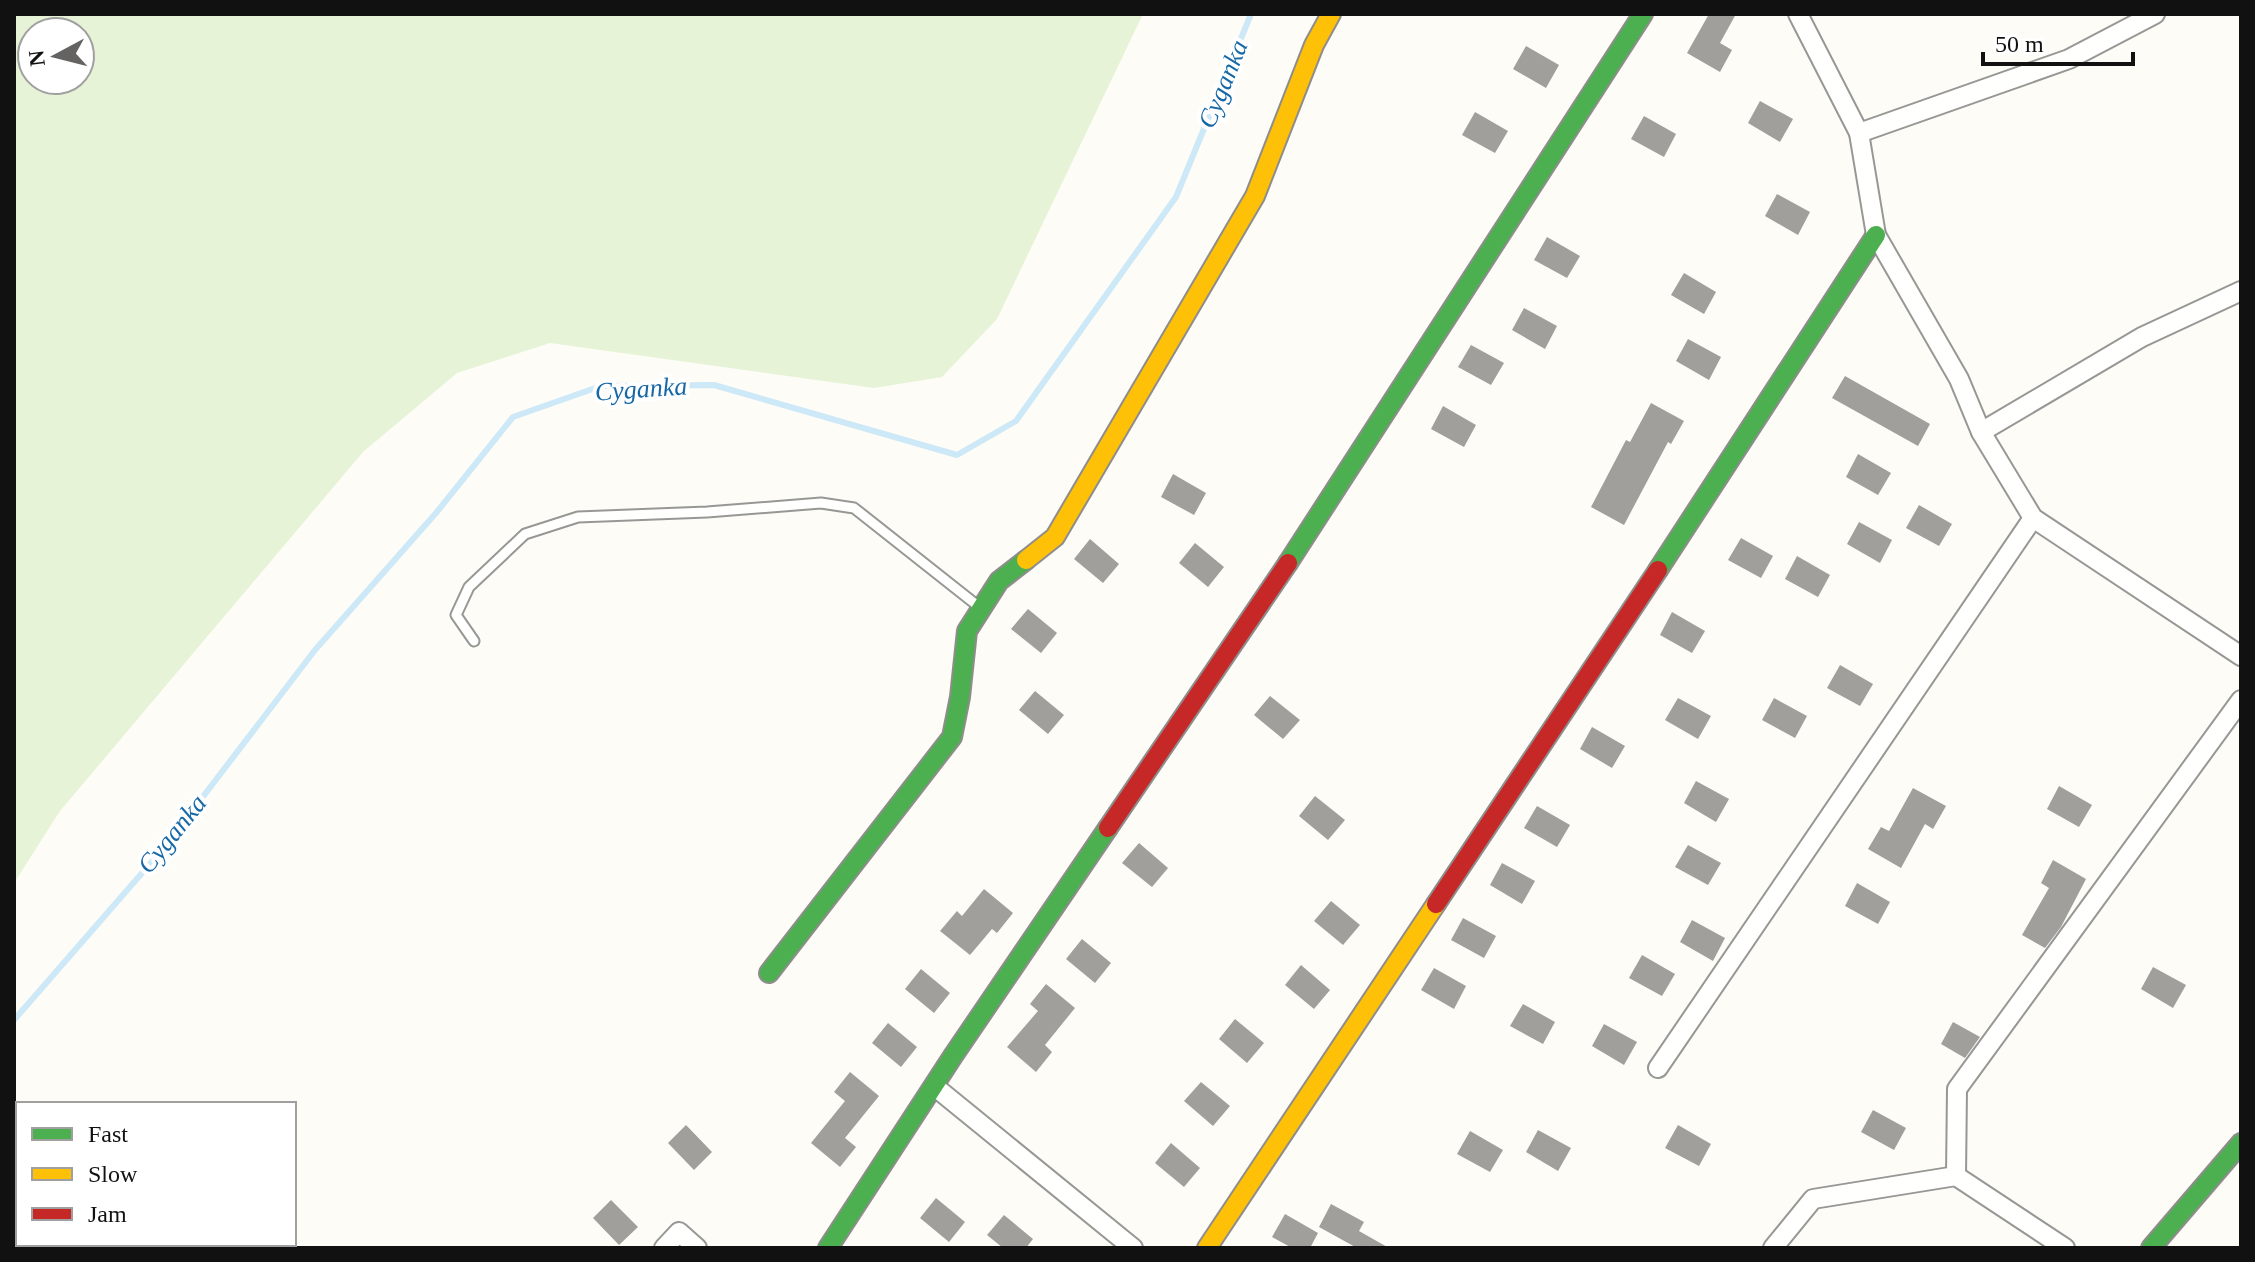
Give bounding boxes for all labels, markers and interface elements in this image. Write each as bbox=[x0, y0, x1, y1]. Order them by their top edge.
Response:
north arrow bbox=[16, 16, 96, 96]
scale bar bbox=[1983, 16, 2133, 66]
text: 50 m bbox=[1995, 31, 2044, 57]
water label: Cyganka bbox=[1192, 36, 1254, 132]
text: N bbox=[23, 49, 50, 68]
water label: Cyganka bbox=[594, 371, 688, 407]
water label: Cyganka bbox=[132, 789, 212, 879]
legend bbox=[16, 1102, 296, 1246]
text: Fast bbox=[88, 1121, 128, 1147]
text: Slow bbox=[88, 1161, 138, 1187]
text: Jam bbox=[88, 1201, 127, 1227]

